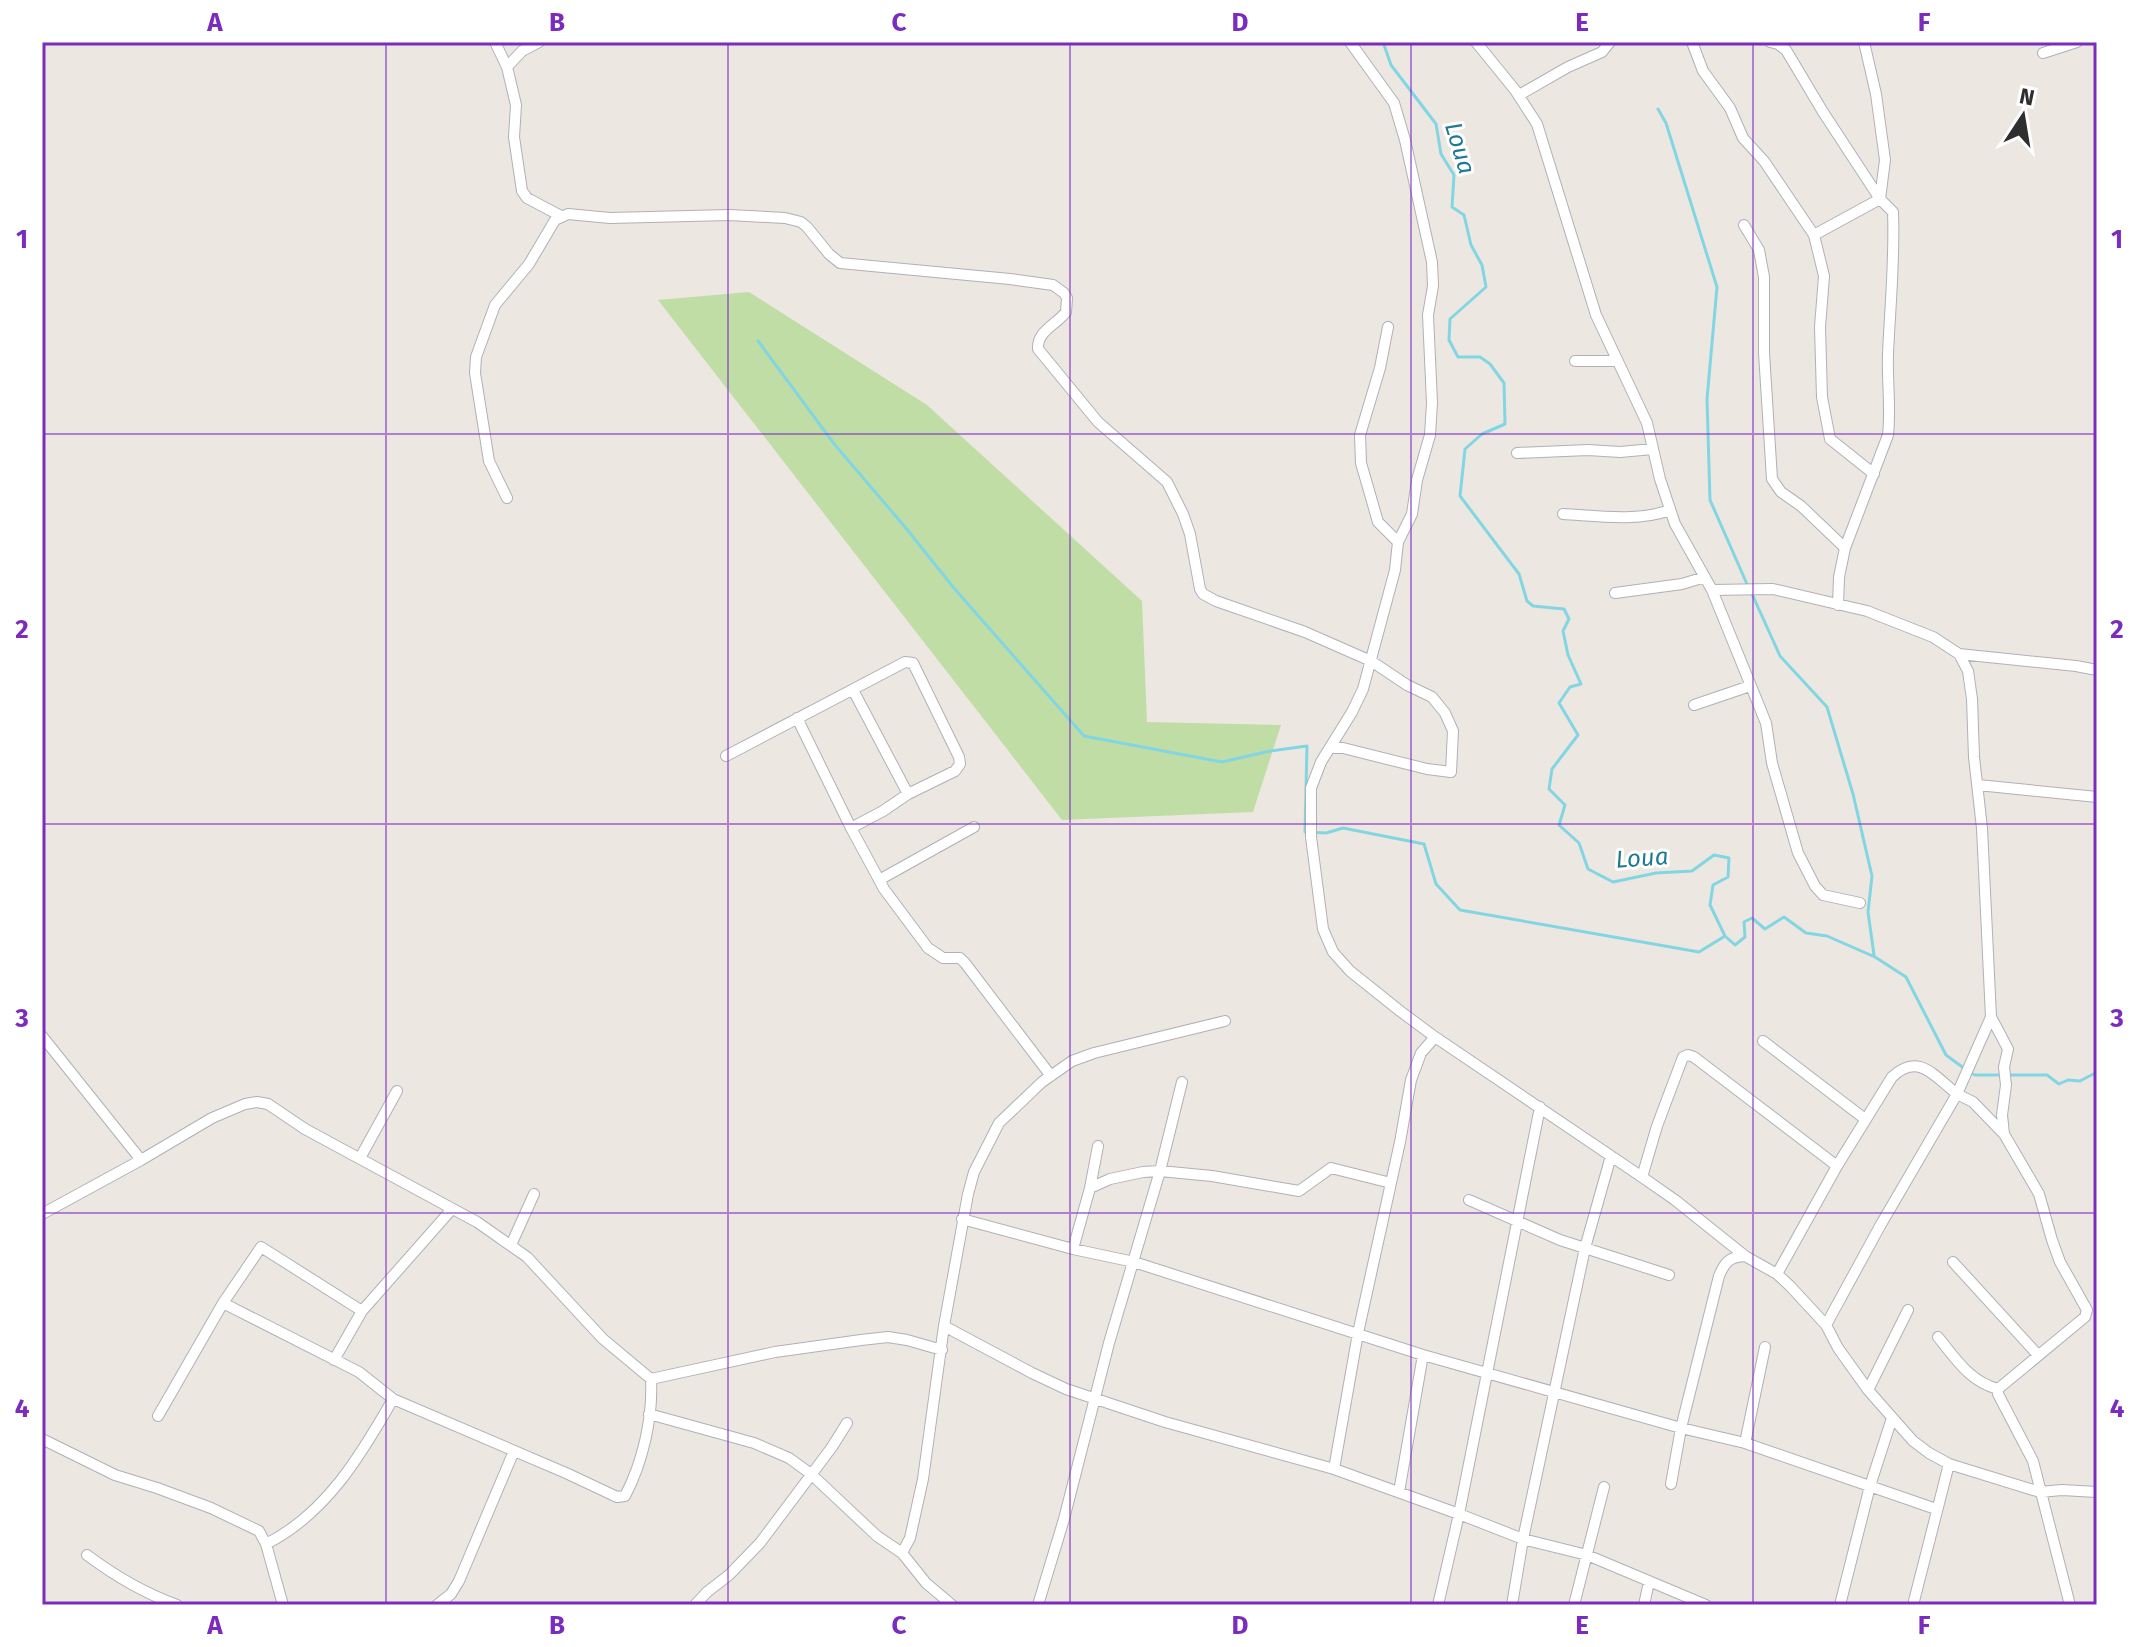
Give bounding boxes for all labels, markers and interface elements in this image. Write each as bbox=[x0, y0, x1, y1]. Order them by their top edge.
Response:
text: A bbox=[206, 7, 223, 38]
text: B bbox=[549, 7, 565, 38]
text: C bbox=[892, 7, 907, 38]
text: D bbox=[1232, 7, 1249, 38]
text: E bbox=[1575, 7, 1589, 38]
text: F bbox=[1918, 7, 1931, 38]
north arrow bbox=[1983, 76, 2063, 156]
text: N bbox=[2017, 82, 2037, 112]
water label: Loua bbox=[1439, 119, 1481, 177]
text: 1 bbox=[16, 224, 28, 255]
text: 1 bbox=[2111, 224, 2123, 255]
text: 2 bbox=[15, 614, 29, 645]
text: 2 bbox=[2110, 614, 2124, 645]
water label: Loua bbox=[1615, 842, 1669, 874]
text: 3 bbox=[14, 1003, 29, 1034]
text: 3 bbox=[2109, 1003, 2124, 1034]
text: 4 bbox=[15, 1393, 30, 1424]
text: 4 bbox=[2110, 1393, 2125, 1424]
text: A bbox=[206, 1610, 223, 1641]
text: B bbox=[549, 1610, 565, 1641]
text: C bbox=[892, 1610, 907, 1641]
text: D bbox=[1232, 1610, 1249, 1641]
text: E bbox=[1575, 1610, 1589, 1641]
text: F bbox=[1918, 1610, 1931, 1641]

